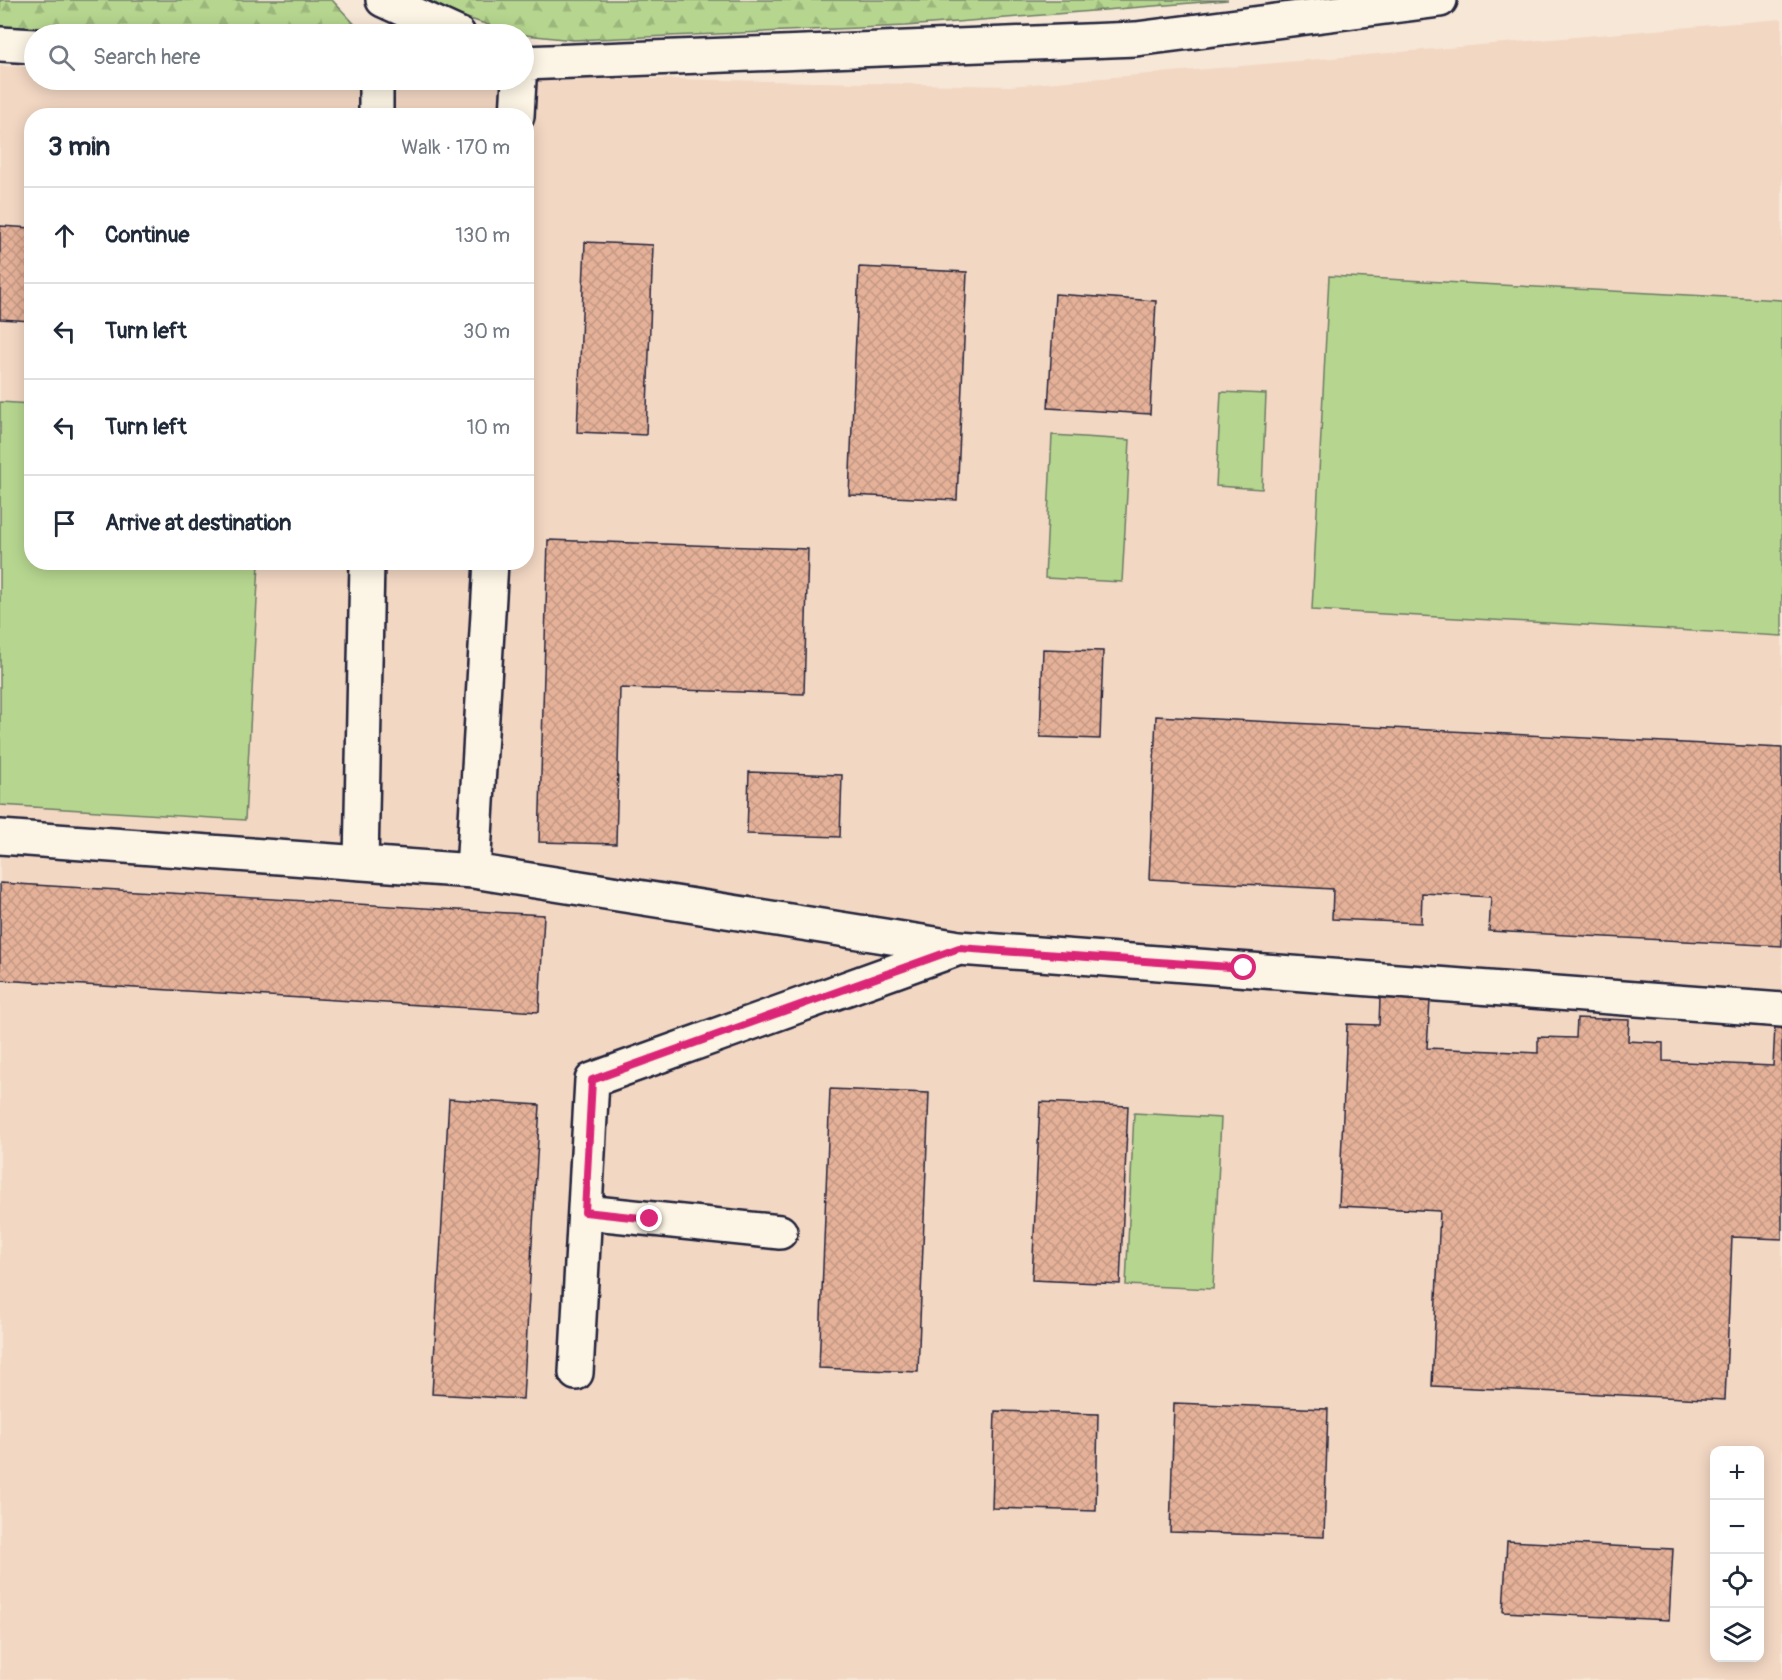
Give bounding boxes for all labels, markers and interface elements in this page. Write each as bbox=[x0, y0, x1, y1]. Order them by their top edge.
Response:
search box bbox=[24, 24, 534, 90]
icon: search bbox=[45, 41, 78, 74]
text: Search here bbox=[93, 43, 200, 71]
text: 3 min bbox=[48, 131, 110, 163]
text: Walk · 170 m bbox=[401, 135, 510, 160]
icon: ahead bbox=[48, 219, 81, 252]
text: Continue bbox=[105, 221, 189, 249]
text: 130 m bbox=[455, 223, 510, 248]
icon: left bbox=[48, 315, 81, 348]
text: Turn left bbox=[105, 317, 187, 345]
text: 30 m bbox=[463, 319, 510, 344]
icon: left bbox=[48, 411, 81, 444]
text: Turn left bbox=[105, 413, 187, 441]
text: 10 m bbox=[466, 415, 510, 440]
icon: arrive bbox=[48, 507, 81, 540]
text: Arrive at destination bbox=[105, 509, 291, 537]
route start bbox=[1230, 954, 1256, 980]
route end bbox=[636, 1205, 662, 1231]
map controls bbox=[1710, 1446, 1764, 1662]
button: + bbox=[1710, 1446, 1764, 1500]
button: − bbox=[1710, 1500, 1764, 1554]
button: locate bbox=[1710, 1554, 1764, 1608]
button: layers bbox=[1710, 1608, 1764, 1662]

